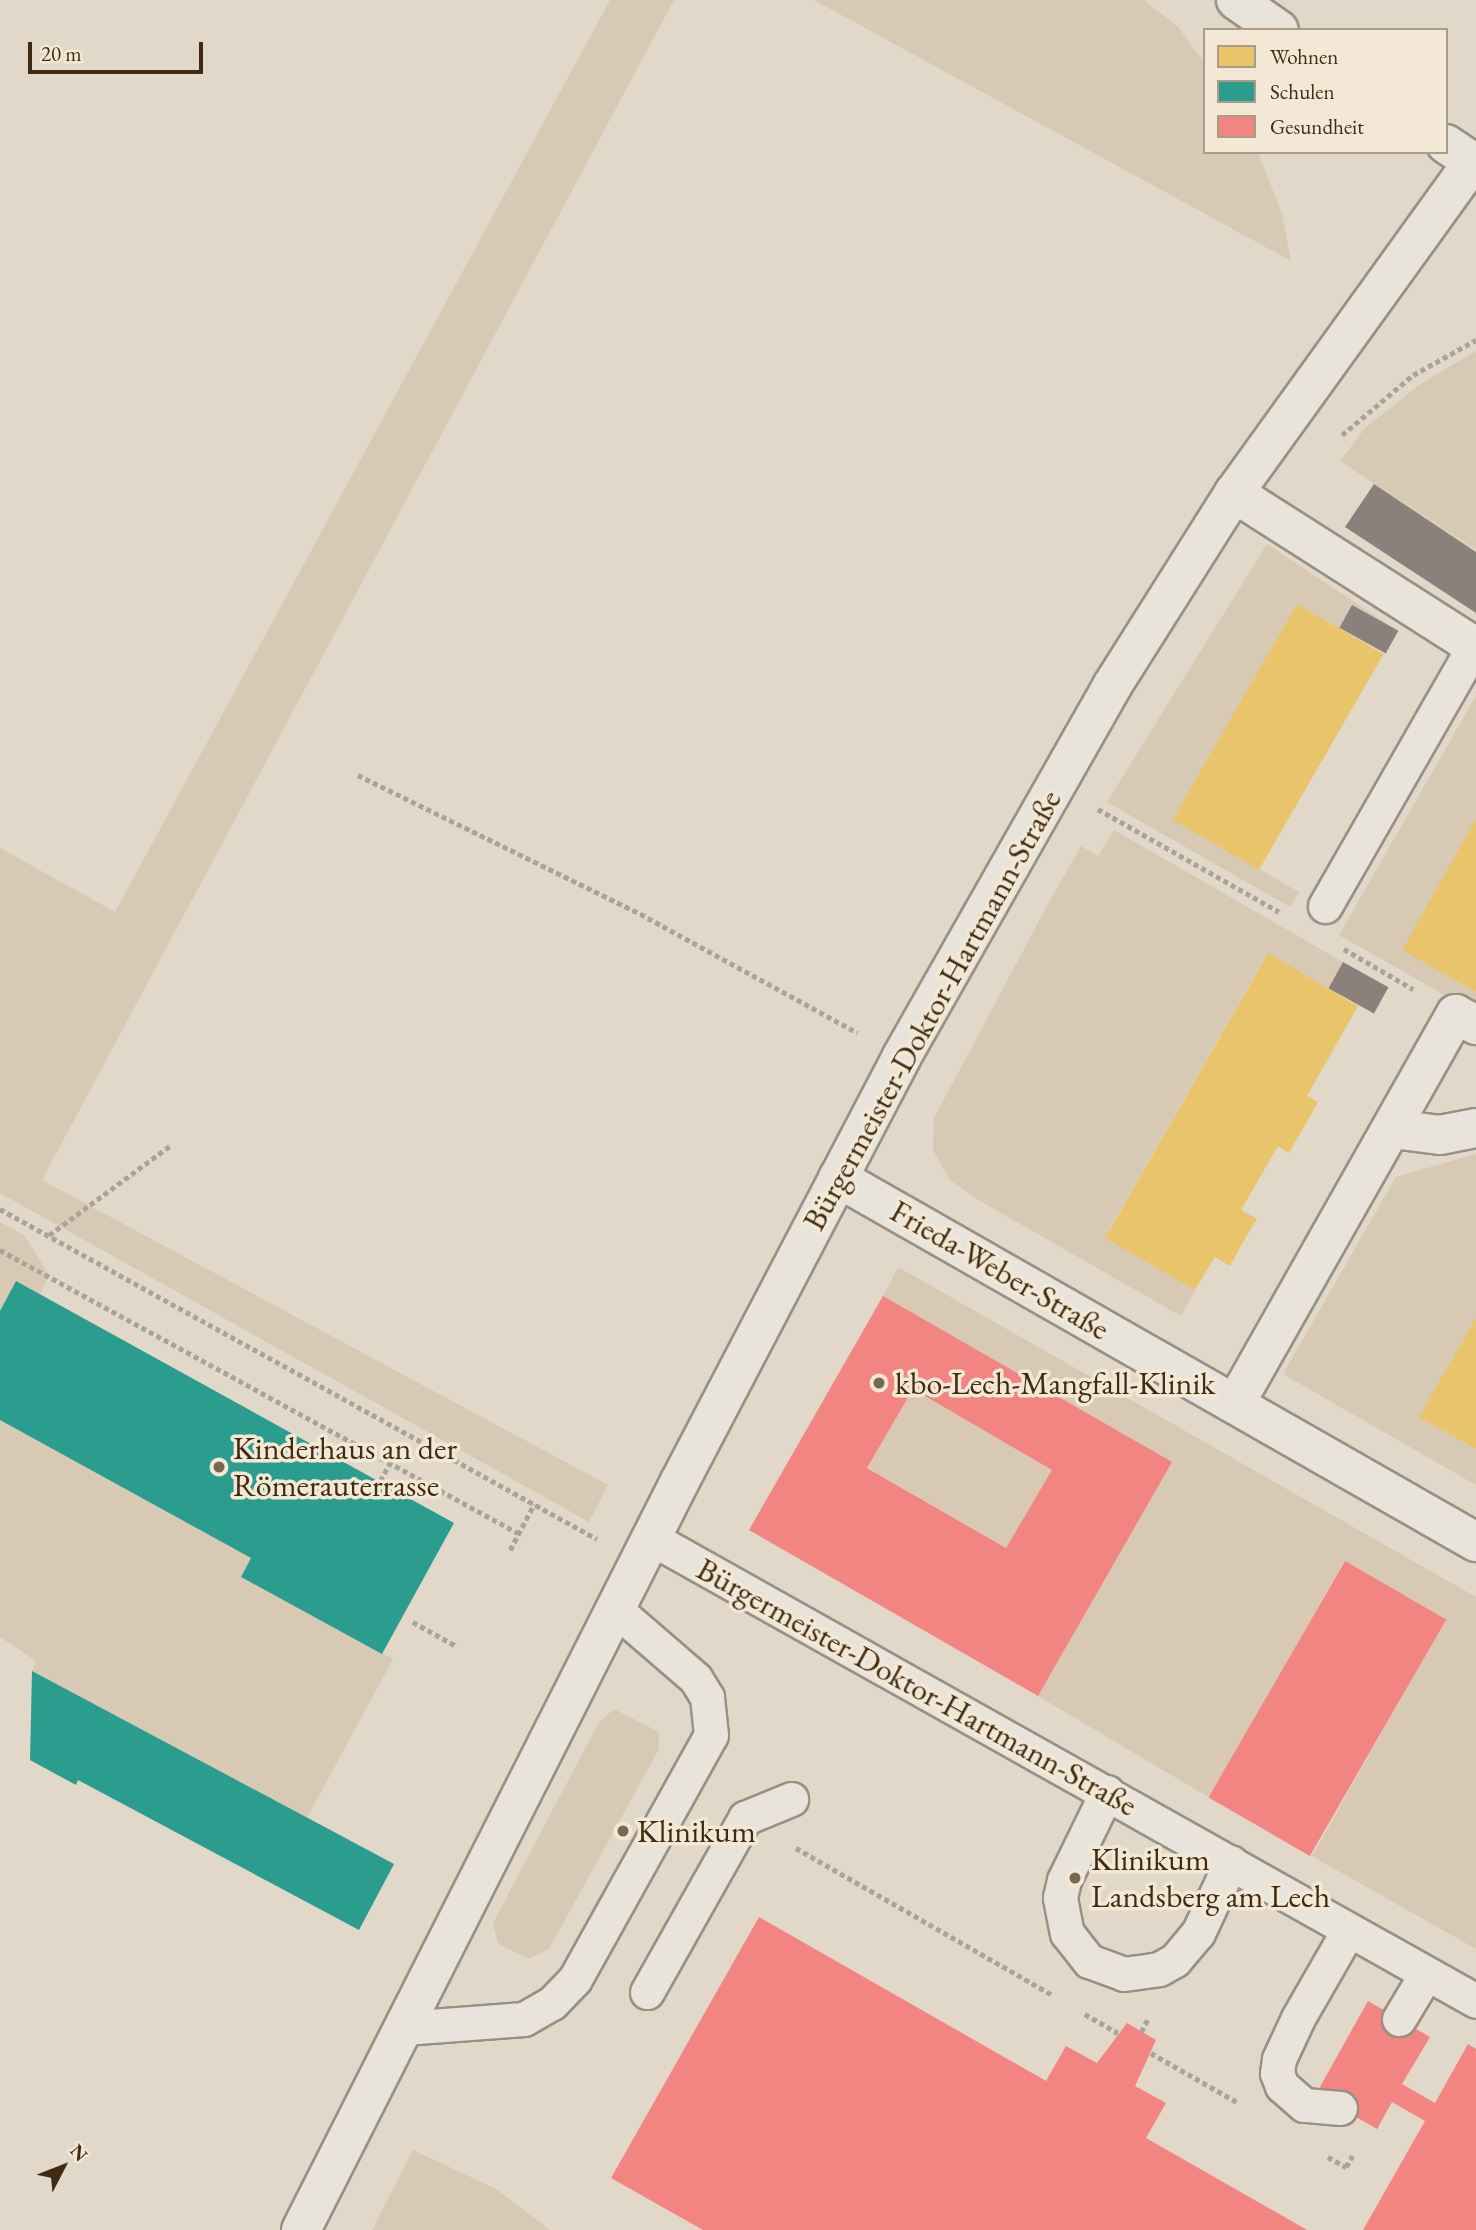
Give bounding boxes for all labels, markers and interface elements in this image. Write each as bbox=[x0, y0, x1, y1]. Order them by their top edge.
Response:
scale bar bbox=[32, 28, 206, 72]
legend bbox=[1203, 28, 1448, 154]
text: 20 m bbox=[41, 40, 82, 67]
text: Wohnen bbox=[1270, 43, 1338, 70]
text: Schulen bbox=[1270, 78, 1335, 105]
text: Gesundheit bbox=[1270, 113, 1364, 140]
street label: Bürgermeister-Doktor-Hartmann-Straße bbox=[795, 783, 1069, 1237]
street label: Frieda-Weber-Straße bbox=[884, 1192, 1116, 1348]
place label: kbo-Lech-Mangfall-Klinik bbox=[895, 1364, 1215, 1402]
marker: kbo-Lech-Mangfall-Klinik bbox=[869, 1373, 889, 1393]
place label: Kinderhaus an der Römerauterrasse bbox=[233, 1430, 457, 1505]
marker: Kinderhaus an der Römerauterrasse bbox=[211, 1459, 227, 1475]
street label: Bürgermeister-Doktor-Hartmann-Straße bbox=[690, 1550, 1144, 1824]
place label: Klinikum bbox=[637, 1812, 756, 1850]
marker: Klinikum bbox=[615, 1823, 631, 1839]
place label: Klinikum Landsberg am Lech bbox=[1091, 1841, 1330, 1916]
marker: Klinikum Landsberg am Lech bbox=[1065, 1868, 1085, 1888]
north arrow bbox=[28, 2132, 98, 2202]
text: N bbox=[65, 2139, 93, 2167]

